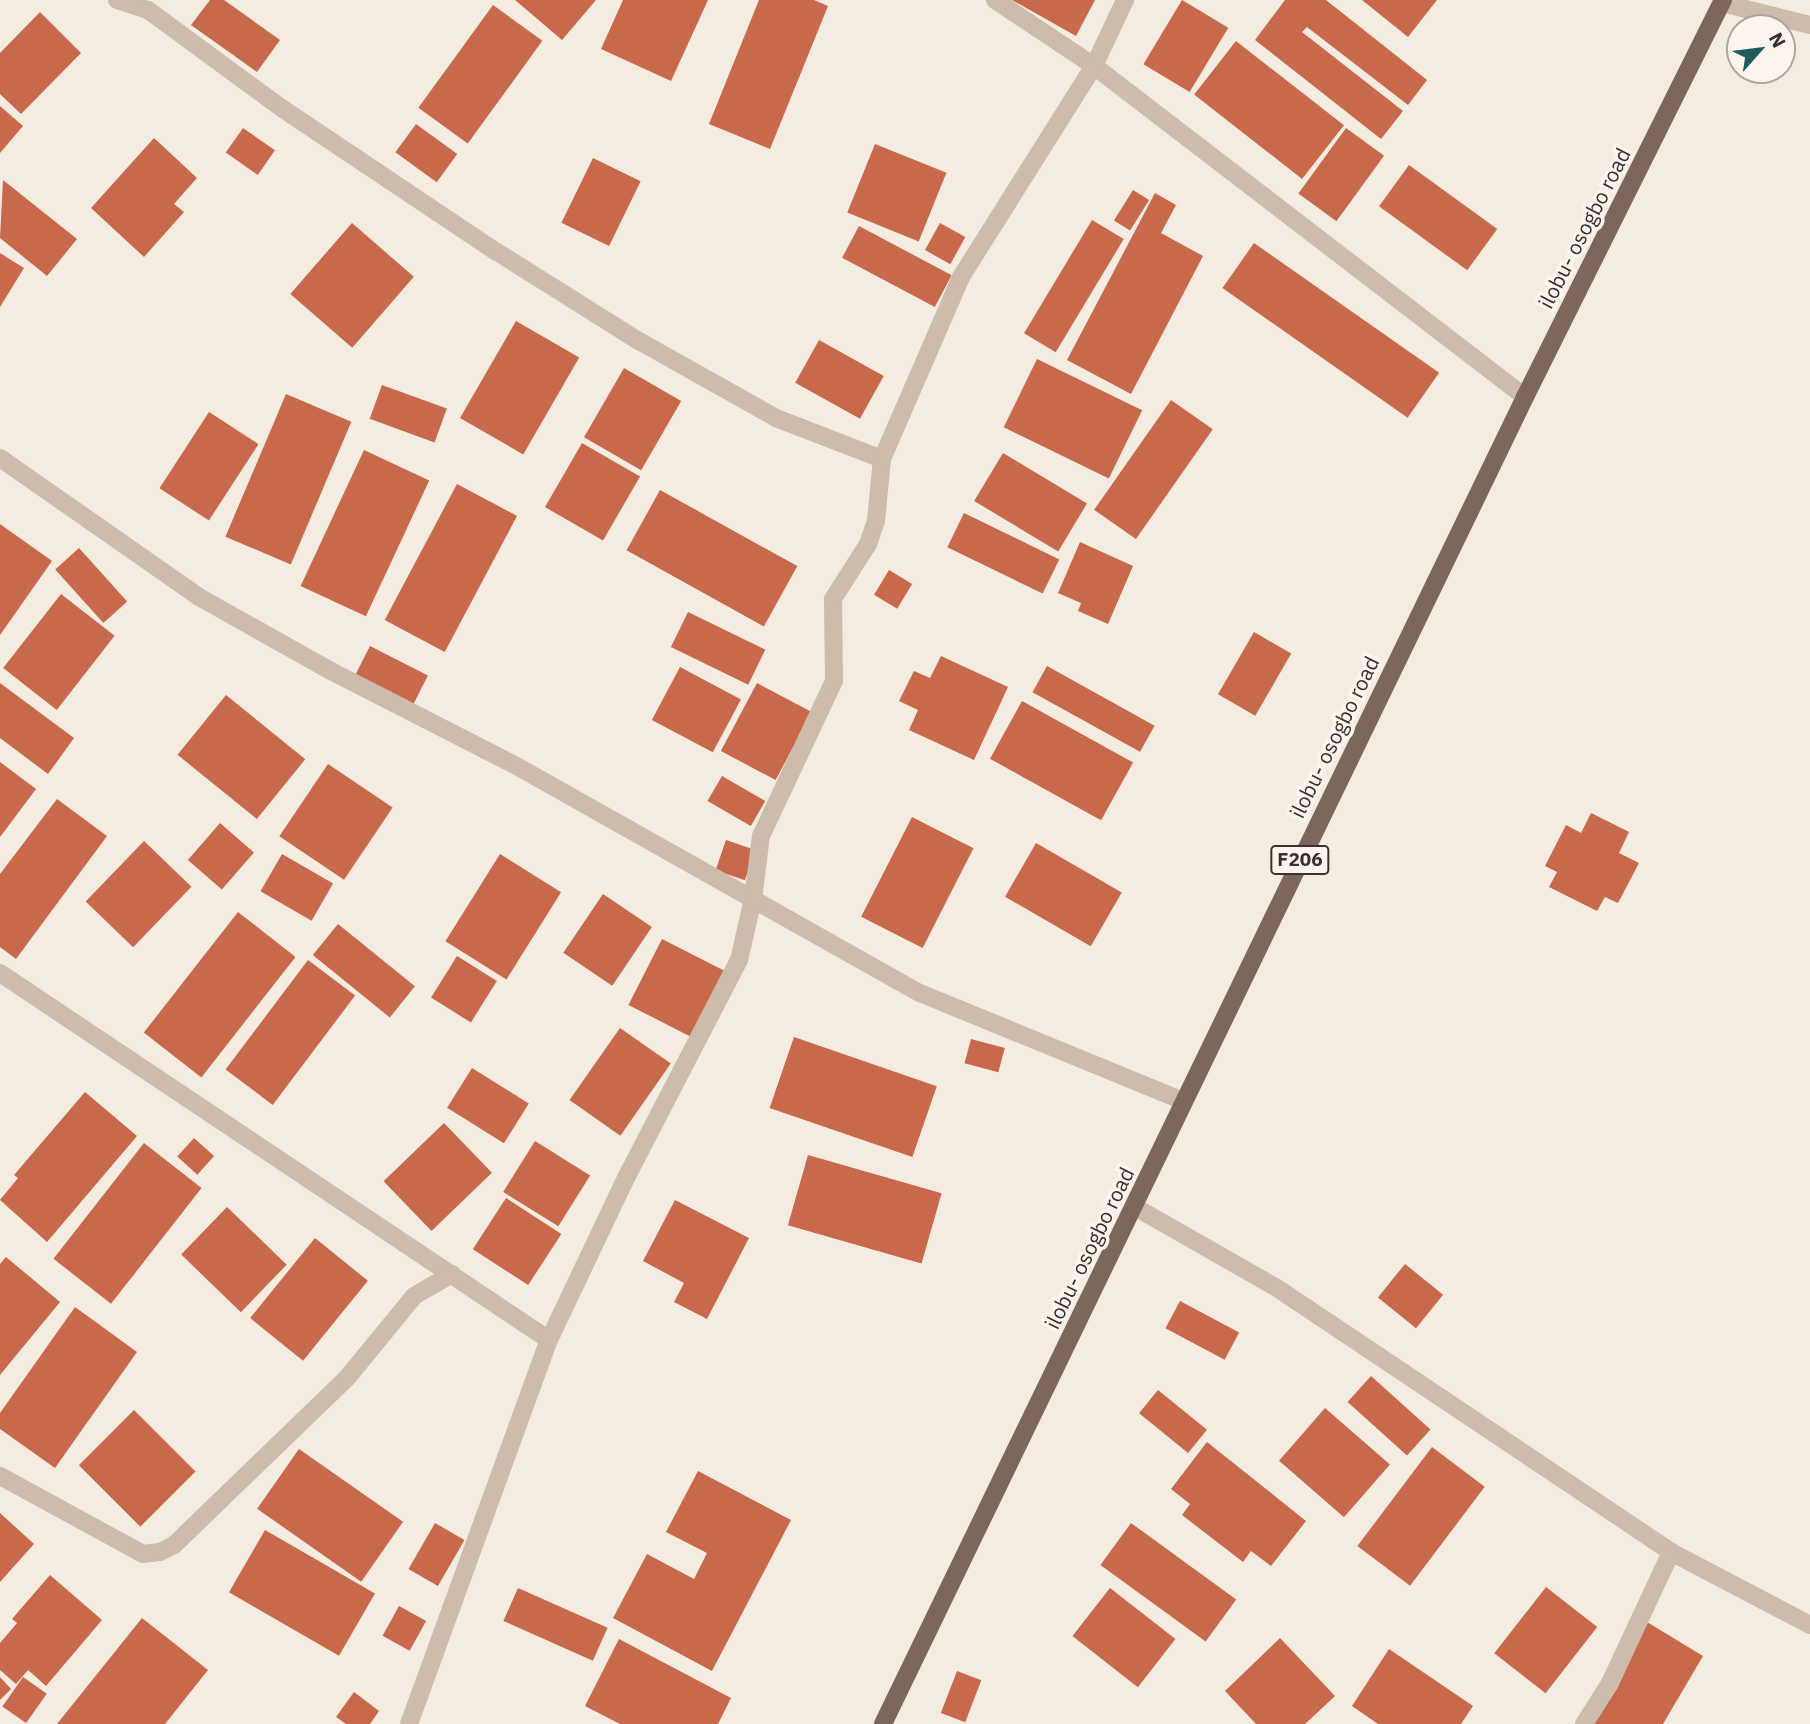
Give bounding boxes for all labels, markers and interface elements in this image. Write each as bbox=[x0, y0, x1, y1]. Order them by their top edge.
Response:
north arrow bbox=[1726, 14, 1796, 84]
text: N bbox=[1764, 28, 1792, 52]
street label: ilobu- osogbo road bbox=[1533, 144, 1635, 312]
street label: ilobu- osogbo road bbox=[1284, 652, 1384, 822]
road number: F206 bbox=[1270, 845, 1330, 876]
street label: ilobu- osogbo road bbox=[1039, 1163, 1139, 1333]

